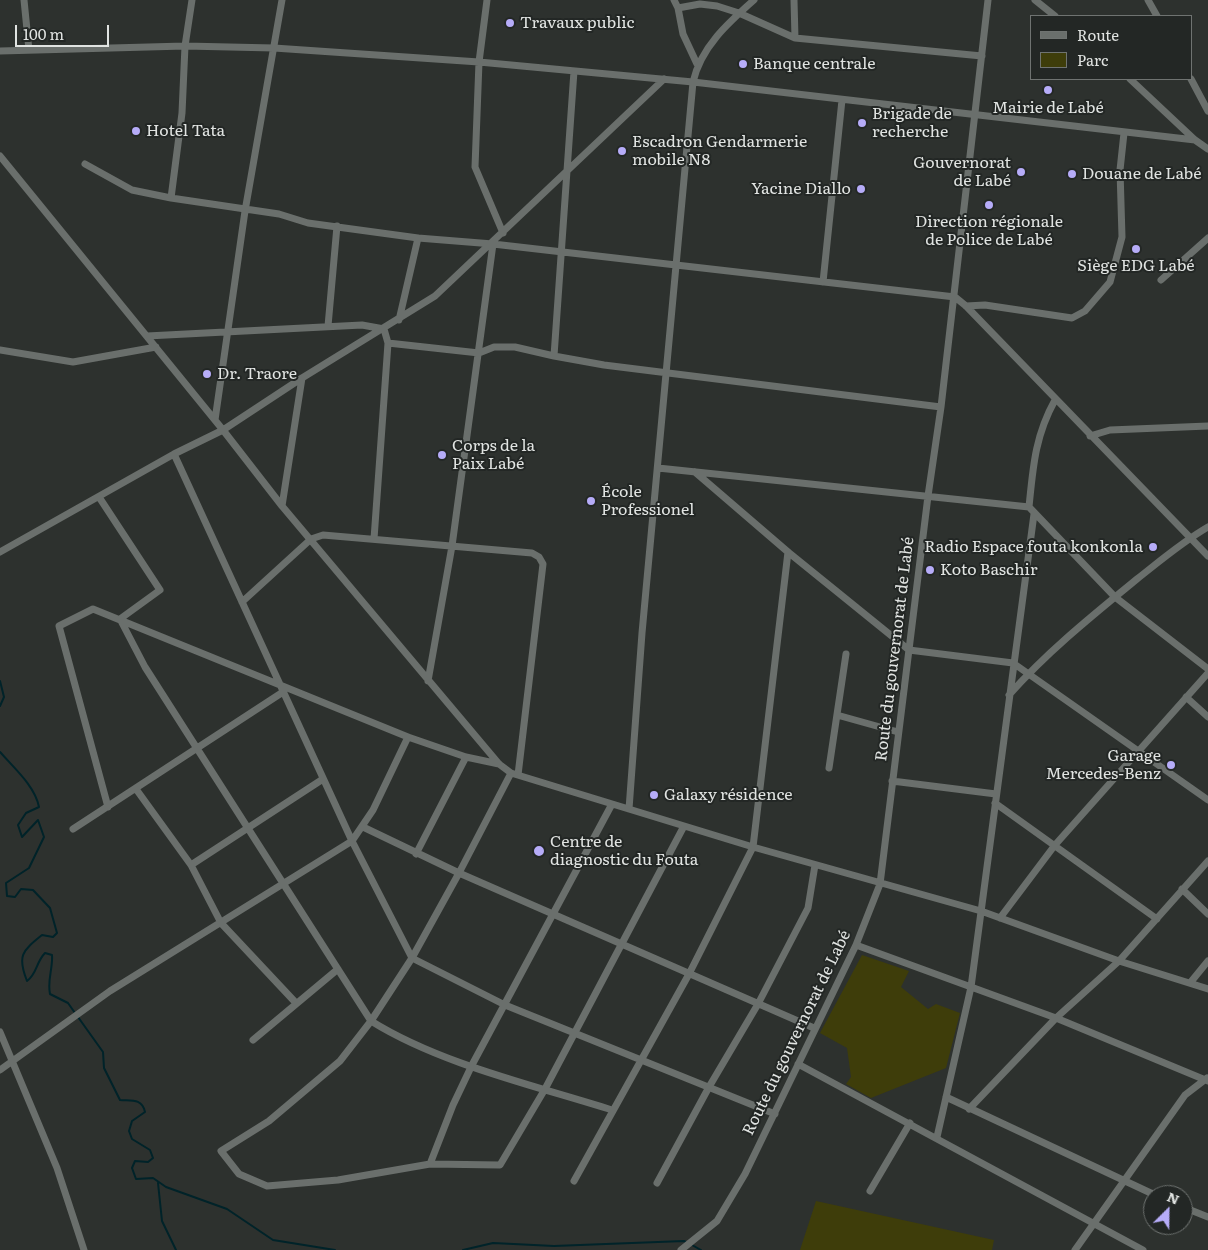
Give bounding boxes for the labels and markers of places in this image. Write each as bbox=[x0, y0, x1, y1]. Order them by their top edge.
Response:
place label: Travaux public bbox=[520, 13, 635, 33]
marker: Travaux public bbox=[504, 17, 516, 29]
place label: Banque centrale bbox=[753, 54, 876, 74]
marker: Banque centrale bbox=[737, 58, 749, 70]
marker: Mairie de Labé bbox=[1042, 84, 1054, 96]
place label: Mairie de Labé bbox=[992, 98, 1104, 118]
place label: Brigade de recherche bbox=[872, 104, 952, 142]
marker: Brigade de recherche bbox=[856, 117, 868, 129]
place label: Hotel Tata bbox=[146, 121, 225, 141]
marker: Hotel Tata bbox=[130, 125, 142, 137]
place label: Escadron Gendarmerie mobile N8 bbox=[632, 132, 807, 170]
marker: Escadron Gendarmerie mobile N8 bbox=[616, 145, 628, 157]
place label: Gouvernorat de Labé bbox=[913, 153, 1011, 191]
place label: Douane de Labé bbox=[1082, 164, 1202, 184]
marker: Gouvernorat de Labé bbox=[1015, 166, 1027, 178]
marker: Douane de Labé bbox=[1066, 168, 1078, 180]
place label: Yacine Diallo bbox=[751, 179, 851, 199]
marker: Yacine Diallo bbox=[855, 183, 867, 195]
marker: Direction régionale de Police de Labé bbox=[983, 199, 995, 211]
place label: Direction régionale de Police de Labé bbox=[915, 212, 1063, 250]
marker: Siège EDG Labé bbox=[1130, 243, 1142, 255]
place label: Siège EDG Labé bbox=[1077, 256, 1195, 276]
place label: Dr. Traore bbox=[217, 364, 297, 384]
marker: Dr. Traore bbox=[201, 368, 213, 380]
place label: Corps de la Paix Labé bbox=[452, 436, 535, 474]
marker: Corps de la Paix Labé bbox=[436, 449, 448, 461]
place label: École Professionel bbox=[601, 482, 694, 520]
marker: École Professionel bbox=[585, 495, 597, 507]
place label: Radio Espace fouta konkonla bbox=[924, 537, 1143, 557]
marker: Radio Espace fouta konkonla bbox=[1147, 541, 1159, 553]
place label: Koto Baschir bbox=[940, 560, 1037, 580]
marker: Koto Baschir bbox=[924, 564, 936, 576]
place label: Garage Mercedes-Benz bbox=[1046, 746, 1161, 784]
marker: Garage Mercedes-Benz bbox=[1165, 759, 1177, 771]
place label: Galaxy résidence bbox=[664, 785, 793, 805]
marker: Galaxy résidence bbox=[648, 789, 660, 801]
place label: Centre de diagnostic du Fouta bbox=[550, 832, 698, 870]
marker: Centre de diagnostic du Fouta bbox=[532, 844, 546, 858]

